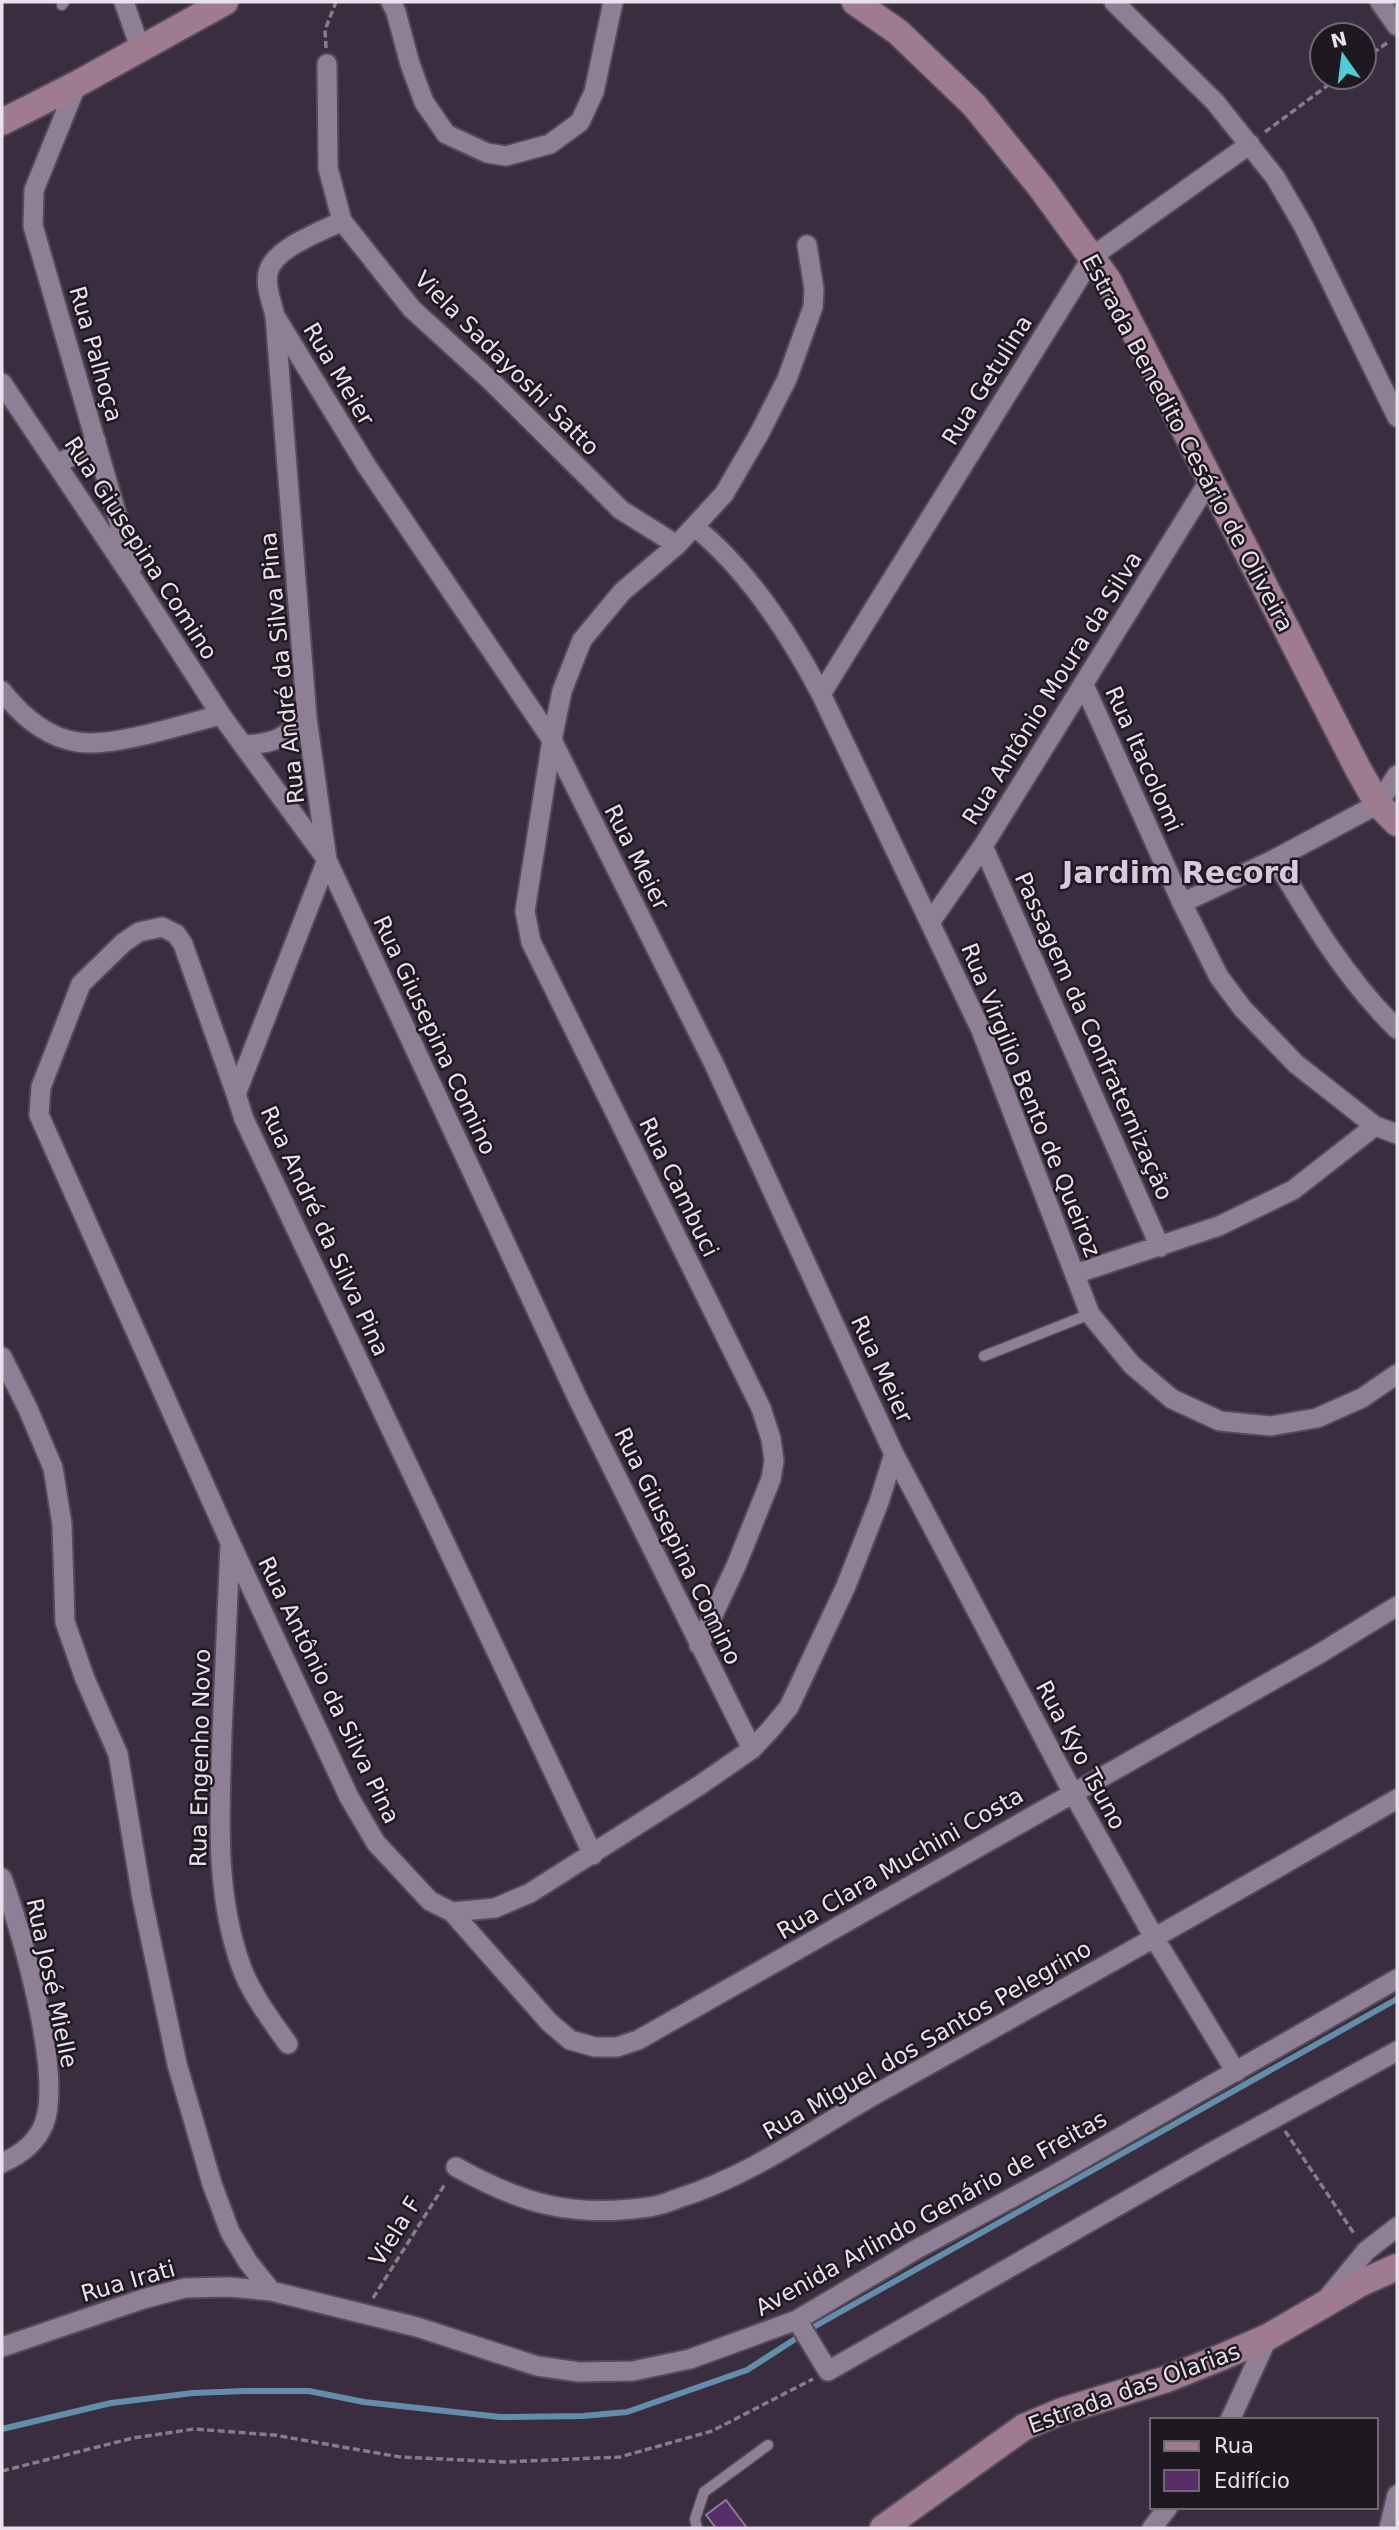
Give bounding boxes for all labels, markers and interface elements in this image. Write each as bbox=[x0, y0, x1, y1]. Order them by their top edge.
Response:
north arrow bbox=[1308, 21, 1378, 91]
text: N bbox=[1329, 27, 1349, 52]
street label: Estrada Benedito Cesário de Oliveira bbox=[1077, 250, 1299, 636]
street label: Viela Sadayoshi Satto bbox=[410, 266, 604, 460]
street label: Rua Palhoça bbox=[64, 283, 128, 425]
street label: Rua Getulina bbox=[937, 310, 1037, 450]
street label: Rua Meier bbox=[298, 318, 380, 430]
street label: Rua Giusepina Comino bbox=[59, 432, 223, 664]
street label: Rua André da Silva Pina bbox=[255, 531, 309, 805]
street label: Rua Antônio Moura da Silva bbox=[957, 547, 1147, 829]
street label: Rua Itacolomi bbox=[1100, 682, 1188, 836]
street label: Rua Meier bbox=[599, 800, 675, 915]
district label: Jardim Record bbox=[1060, 855, 1300, 890]
street label: Passagem da Confraternização bbox=[1010, 868, 1178, 1204]
street label: Rua Giusepina Comino bbox=[368, 912, 502, 1158]
street label: Rua Virgilio Bento de Queiroz bbox=[956, 939, 1106, 1261]
street label: Rua André da Silva Pina bbox=[256, 1102, 394, 1360]
street label: Rua Cambuci bbox=[634, 1113, 724, 1261]
street label: Rua Meier bbox=[846, 1311, 918, 1427]
street label: Rua Giusepina Comino bbox=[609, 1423, 747, 1669]
street label: Rua Antônio da Silva Pina bbox=[253, 1552, 405, 1828]
street label: Rua Engenho Novo bbox=[185, 1649, 215, 1867]
street label: Rua Kyo Tsuno bbox=[1031, 1676, 1131, 1834]
street label: Rua Clara Muchini Costa bbox=[772, 1782, 1028, 1944]
street label: Rua José Mielle bbox=[21, 1896, 83, 2070]
street label: Rua Miguel dos Santos Pelegrino bbox=[758, 1935, 1096, 2145]
street label: Avenida Arlindo Genário de Freitas bbox=[751, 2105, 1111, 2321]
street label: Viela F bbox=[364, 2192, 426, 2270]
street label: Rua Irati bbox=[78, 2255, 178, 2307]
street label: Estrada das Olarias bbox=[1024, 2338, 1244, 2438]
legend bbox=[1150, 2418, 1378, 2509]
text: Rua bbox=[1214, 2434, 1254, 2458]
text: Edifício bbox=[1214, 2469, 1290, 2493]

